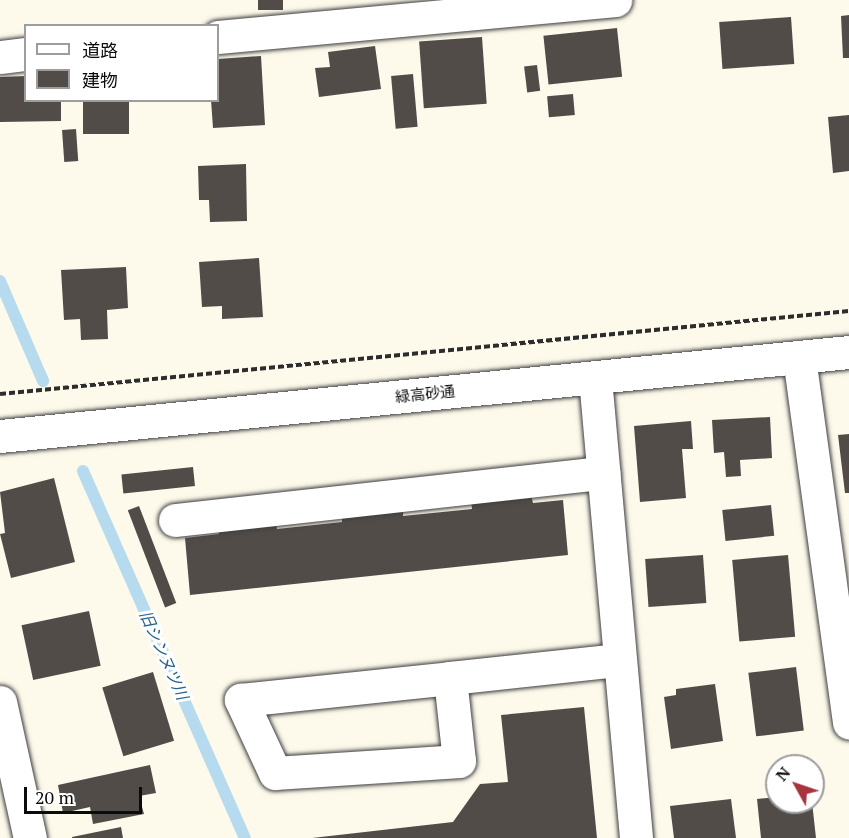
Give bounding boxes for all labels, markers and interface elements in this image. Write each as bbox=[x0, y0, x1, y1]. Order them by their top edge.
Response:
legend bbox=[24, 24, 219, 102]
text: 道路 bbox=[82, 38, 118, 62]
text: 建物 bbox=[82, 68, 118, 92]
street label: 緑高砂通 bbox=[394, 382, 456, 406]
water label: 旧シンヌツ川 bbox=[136, 607, 192, 703]
north arrow bbox=[765, 754, 825, 814]
text: N bbox=[770, 762, 795, 785]
scale bar bbox=[27, 775, 146, 813]
text: 20 m bbox=[35, 785, 74, 809]

